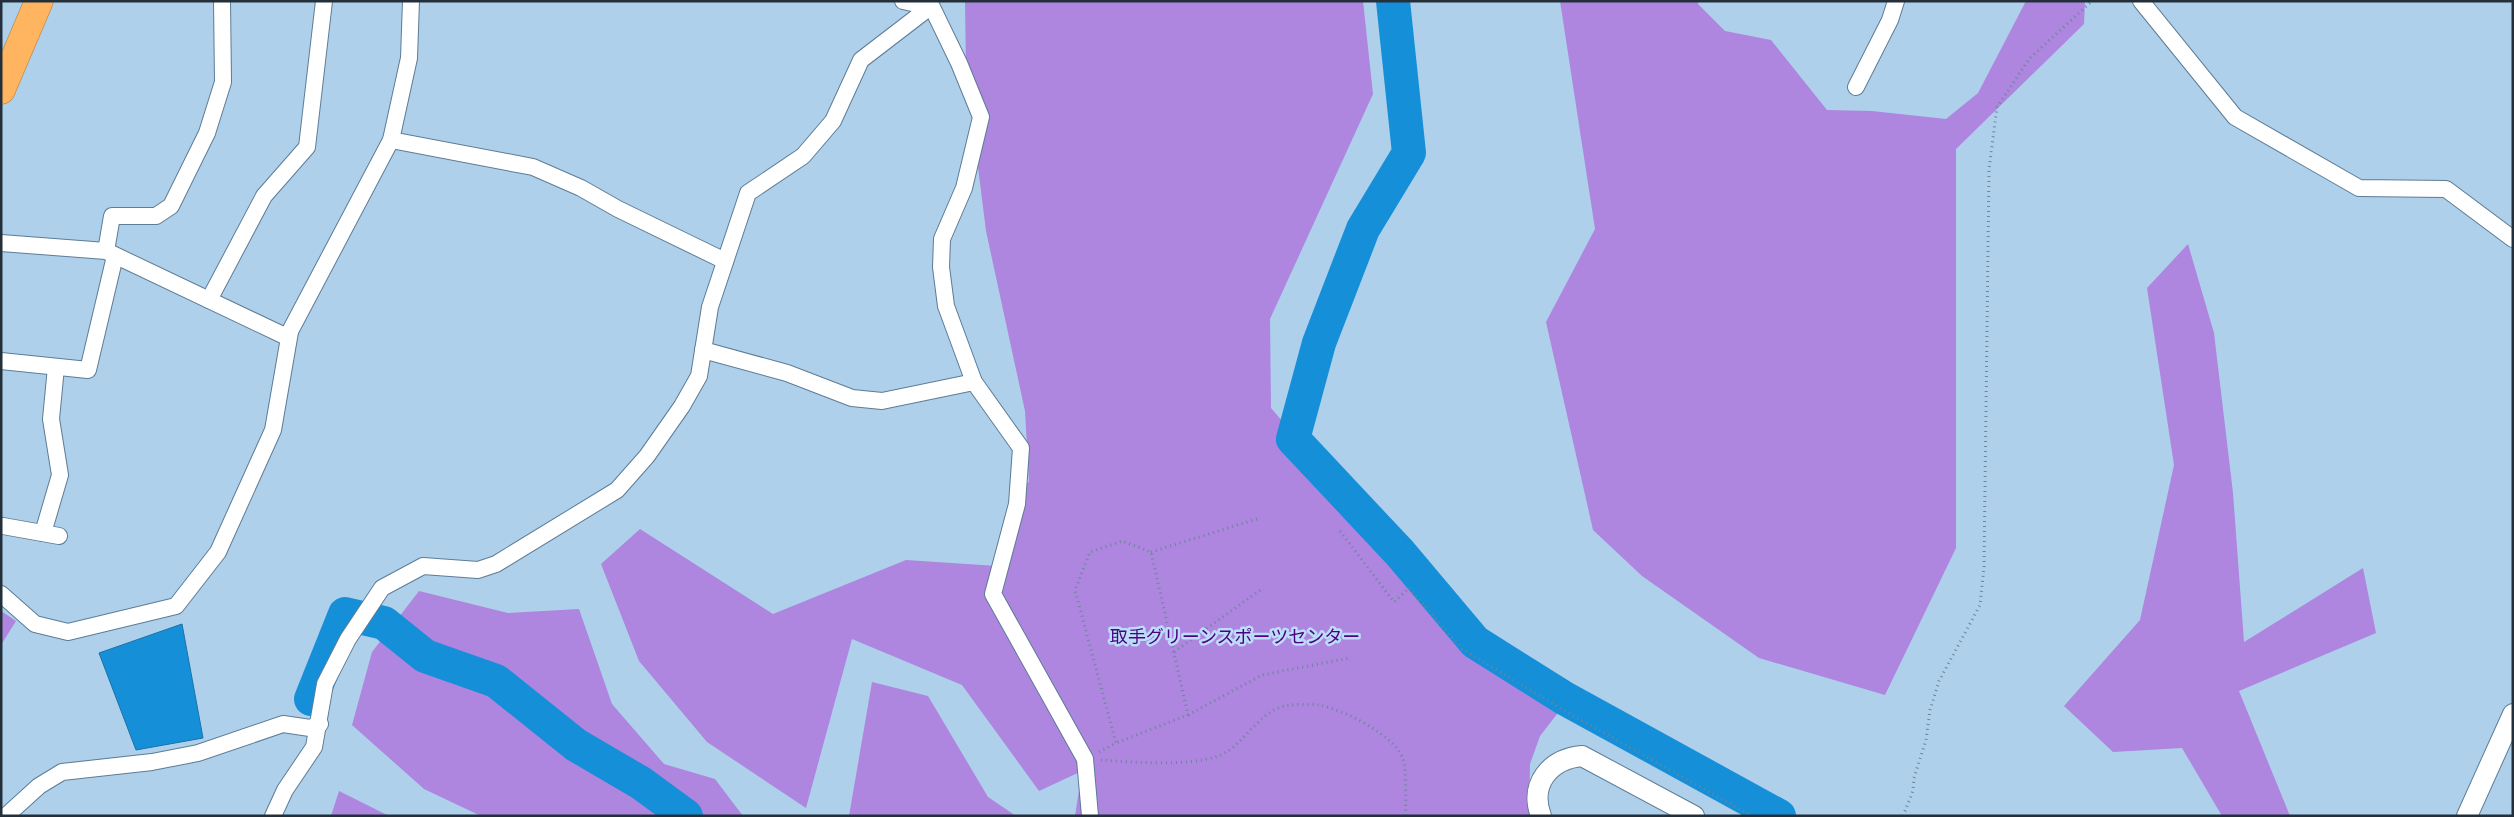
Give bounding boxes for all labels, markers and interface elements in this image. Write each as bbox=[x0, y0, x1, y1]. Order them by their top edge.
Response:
park label: 取手グリーンスポーツセンター bbox=[1110, 626, 1360, 647]

